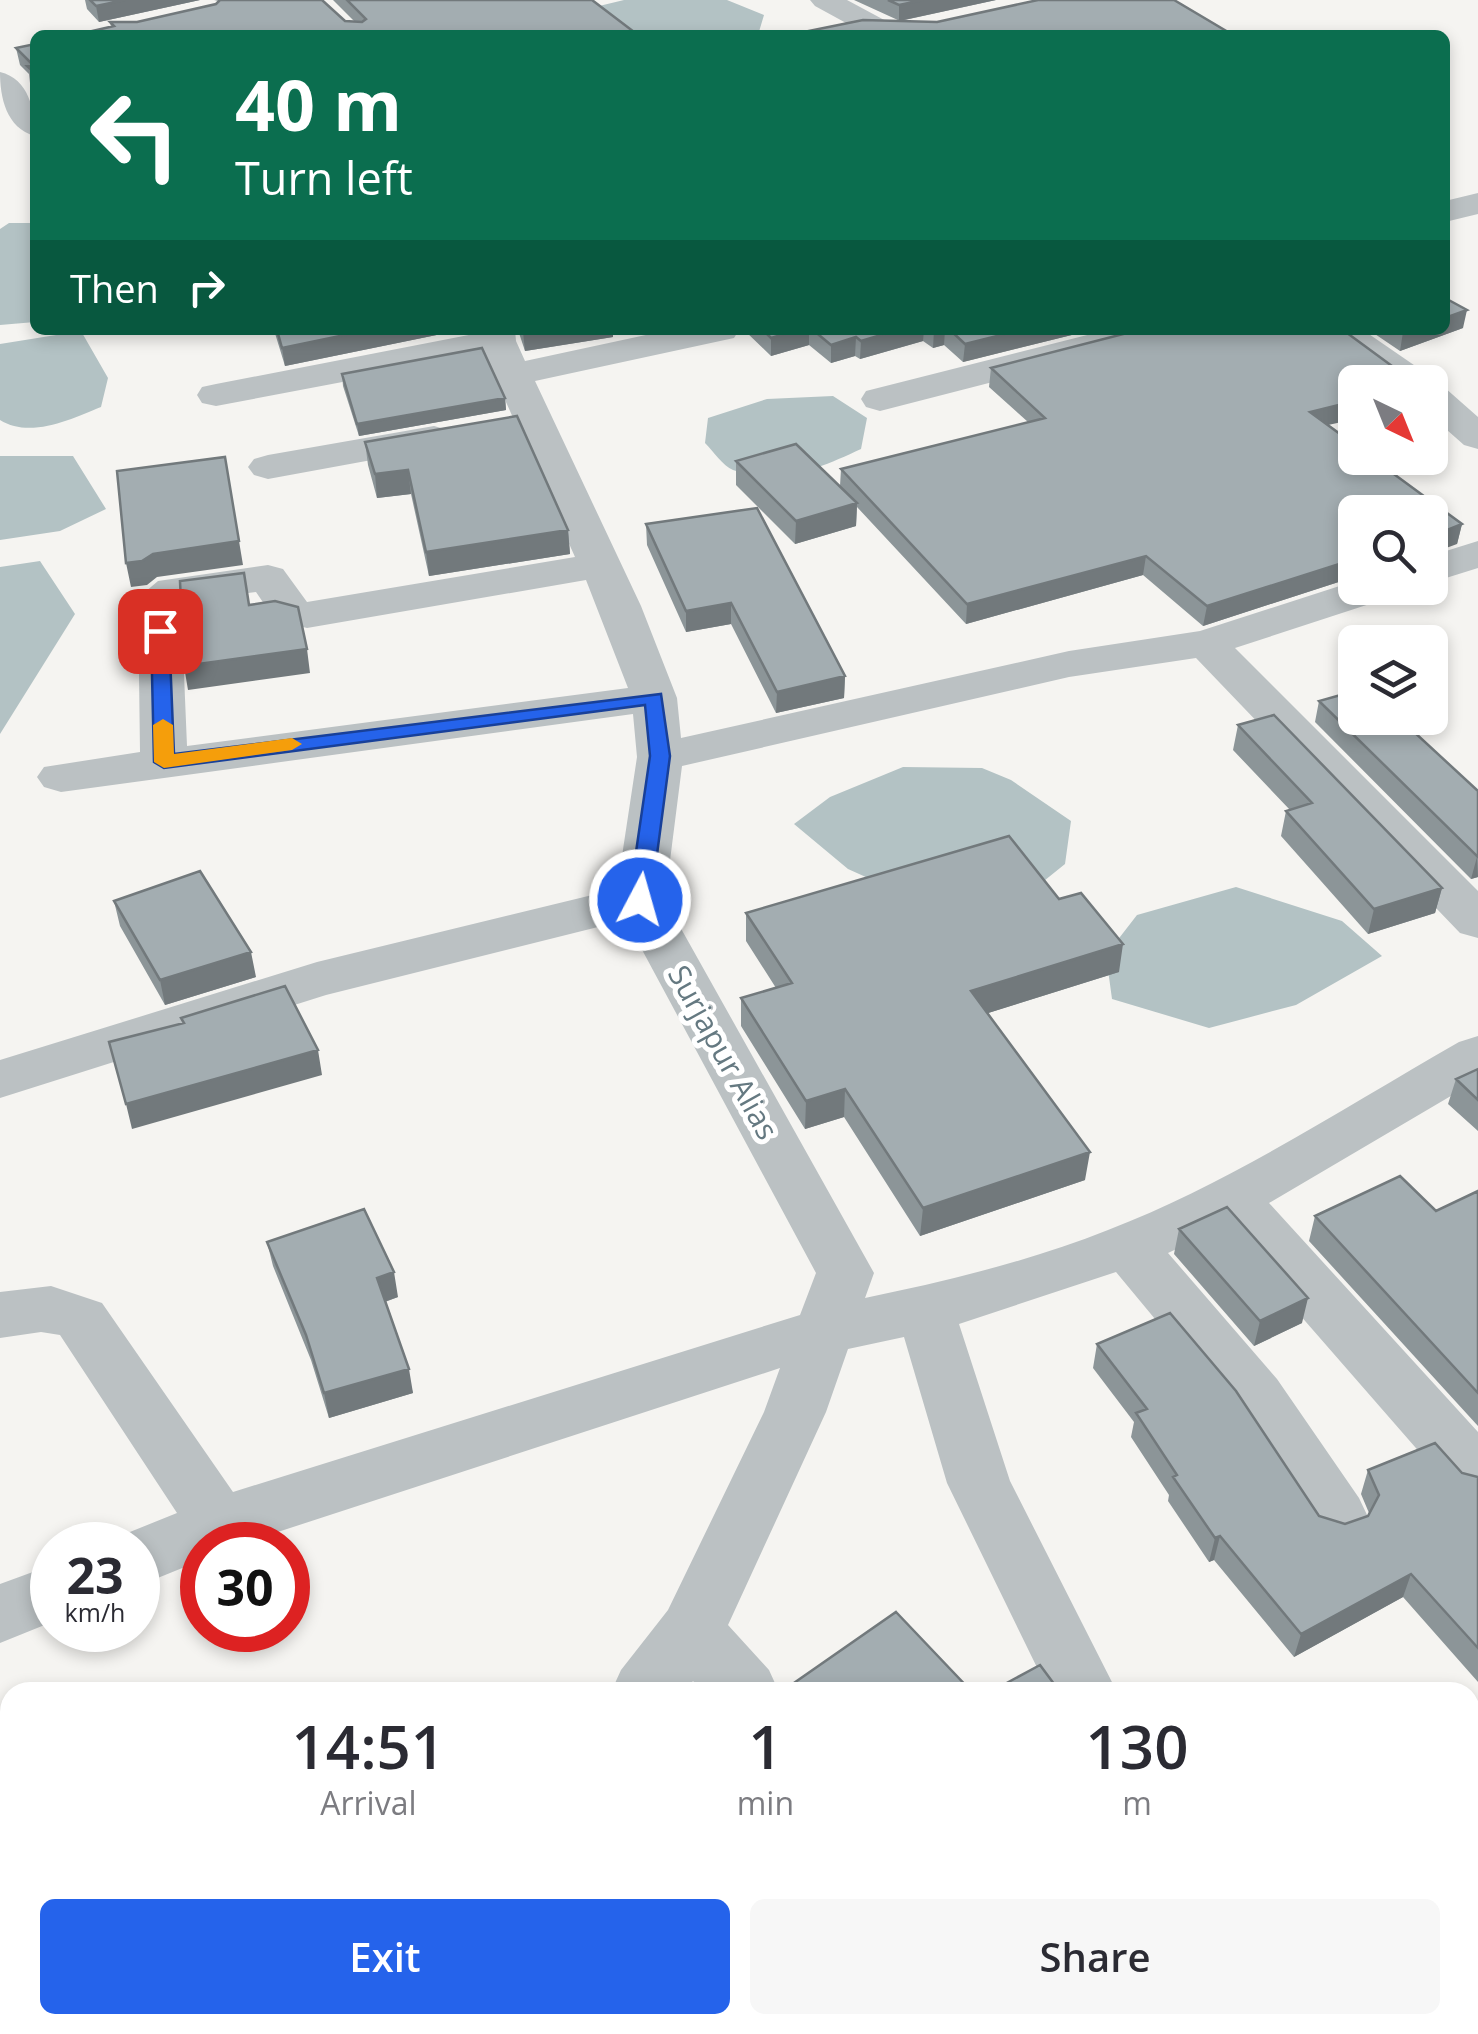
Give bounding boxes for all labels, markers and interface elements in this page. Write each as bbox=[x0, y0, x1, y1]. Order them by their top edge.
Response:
text: 40 m bbox=[235, 56, 402, 152]
icon: left bbox=[70, 70, 200, 200]
text: Turn left bbox=[235, 147, 413, 208]
icon: right bbox=[179, 260, 234, 315]
text: Then bbox=[70, 262, 159, 314]
north arrow bbox=[1338, 365, 1448, 475]
map controls bbox=[1338, 365, 1448, 735]
button: search bbox=[1338, 495, 1448, 605]
pin bbox=[118, 589, 203, 674]
icon: arrive bbox=[133, 604, 188, 659]
button: layers bbox=[1338, 625, 1448, 735]
position arrow bbox=[588, 848, 692, 952]
street label: Surjapur Alias bbox=[659, 958, 789, 1146]
speed limit sign: 30 bbox=[180, 1522, 310, 1652]
text: 23 bbox=[66, 1541, 124, 1609]
text: km/h bbox=[65, 1595, 125, 1629]
text: 14:51 bbox=[292, 1705, 445, 1787]
text: 1 bbox=[748, 1705, 783, 1787]
text: 130 bbox=[1086, 1705, 1188, 1787]
text: Arrival bbox=[320, 1781, 417, 1824]
text: min bbox=[737, 1781, 794, 1824]
text: m bbox=[1122, 1781, 1152, 1824]
button: Exit bbox=[40, 1899, 730, 2014]
button: Share bbox=[750, 1899, 1440, 2014]

